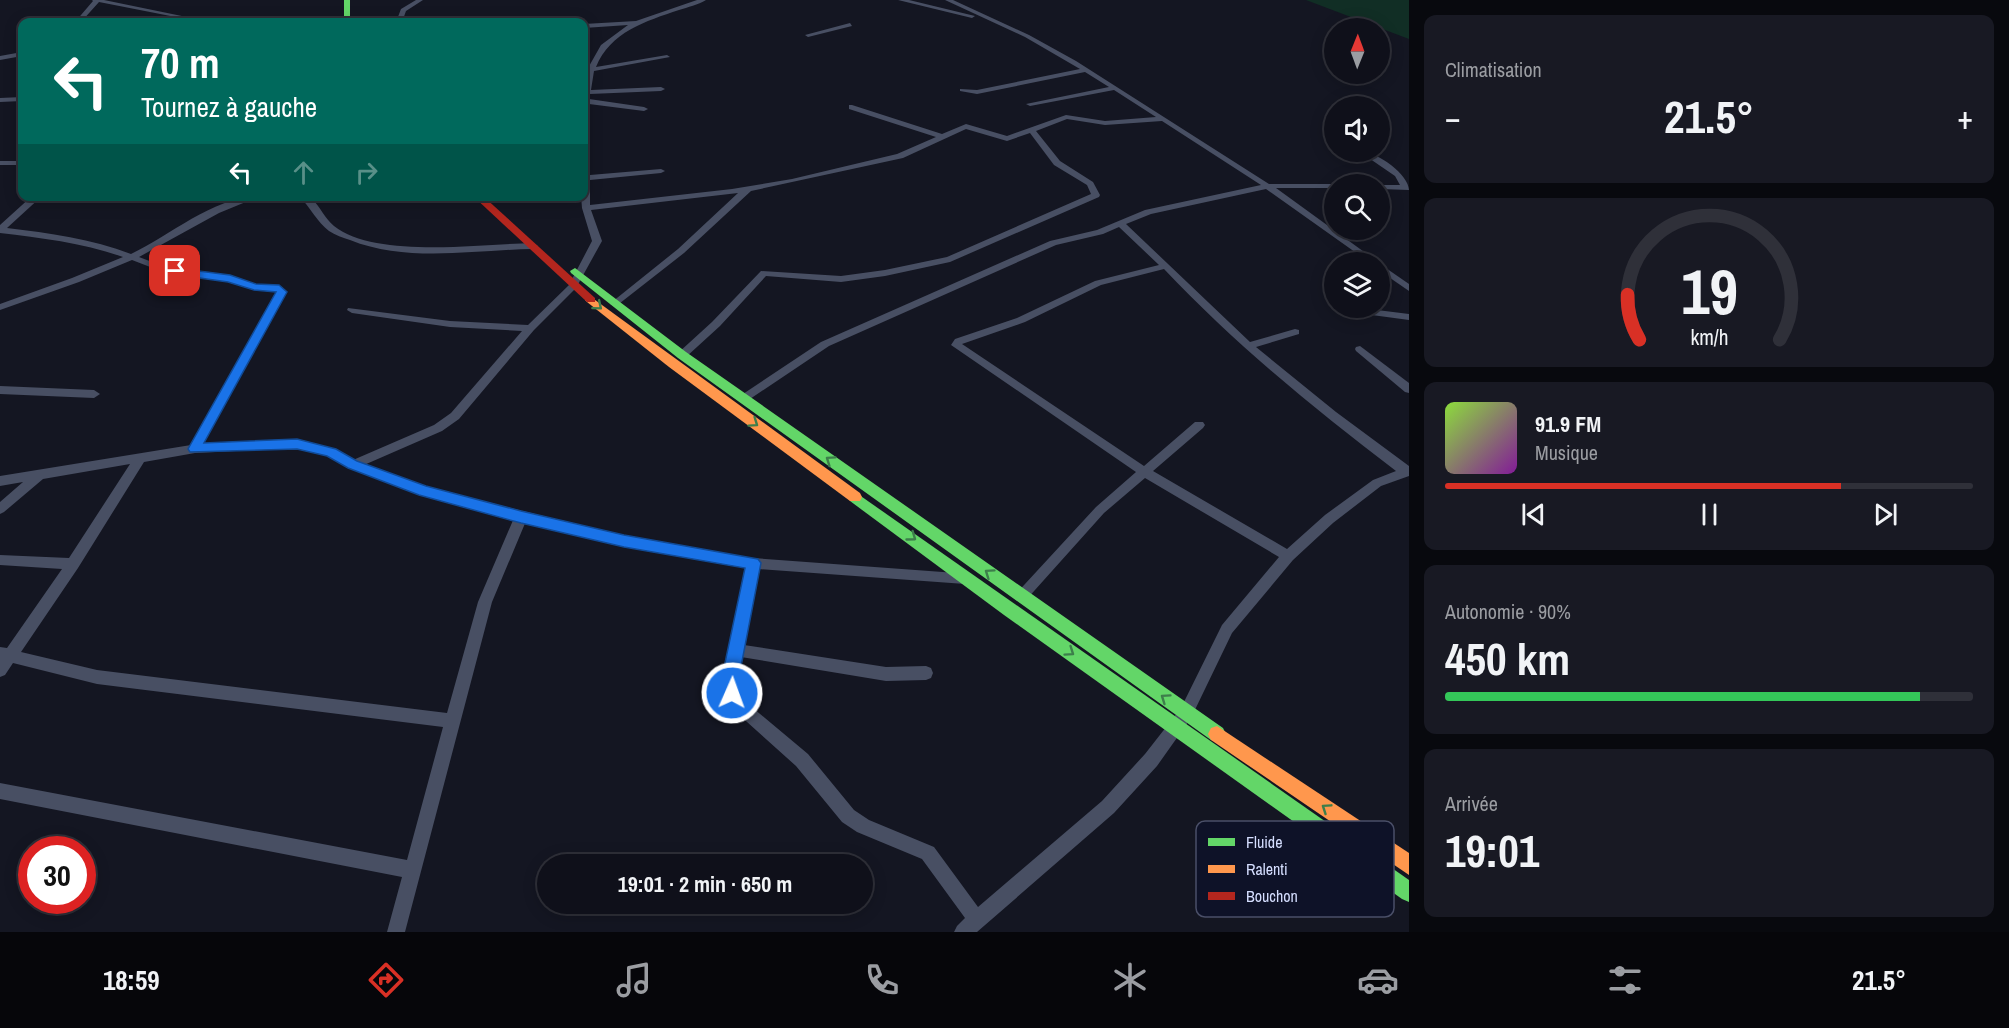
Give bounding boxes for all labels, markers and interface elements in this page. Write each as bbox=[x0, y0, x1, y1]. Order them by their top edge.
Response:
north arrow bbox=[1324, 18, 1390, 84]
map controls bbox=[1324, 18, 1390, 318]
text: 70 m bbox=[141, 35, 220, 91]
icon: left bbox=[42, 42, 120, 120]
text: Climatisation bbox=[1445, 56, 1542, 83]
text: 21.5° bbox=[1664, 86, 1754, 147]
text: Tournez à gauche bbox=[141, 89, 317, 125]
text: − bbox=[1445, 95, 1461, 139]
text: + bbox=[1957, 95, 1973, 139]
button: sound bbox=[1324, 96, 1390, 162]
icon: left bbox=[224, 156, 257, 189]
icon: ahead bbox=[287, 156, 320, 189]
icon: right bbox=[350, 156, 383, 189]
button: search bbox=[1324, 174, 1390, 240]
pin bbox=[149, 245, 200, 296]
text: 19 bbox=[1681, 249, 1737, 333]
button: layers bbox=[1324, 252, 1390, 318]
icon: arrive bbox=[158, 254, 191, 287]
one-way arrow bbox=[591, 299, 602, 310]
text: km/h bbox=[1690, 323, 1728, 352]
text: 91.9 FM bbox=[1535, 409, 1601, 439]
one-way arrow bbox=[748, 416, 759, 427]
text: Musique bbox=[1535, 439, 1598, 466]
one-way arrow bbox=[826, 456, 837, 467]
icon: previous bbox=[1517, 498, 1550, 531]
icon: pause bbox=[1693, 498, 1726, 531]
icon: next bbox=[1869, 498, 1902, 531]
one-way arrow bbox=[906, 530, 917, 541]
one-way arrow bbox=[985, 569, 996, 580]
text: Autonomie · 90% bbox=[1445, 598, 1571, 625]
text: 450 km bbox=[1445, 628, 1570, 689]
one-way arrow bbox=[1063, 645, 1074, 656]
position arrow bbox=[700, 661, 764, 725]
one-way arrow bbox=[1161, 694, 1172, 705]
text: Arrivée bbox=[1445, 790, 1498, 817]
one-way arrow bbox=[1322, 804, 1333, 815]
text: 19:01 bbox=[1445, 820, 1539, 881]
legend bbox=[1196, 821, 1394, 917]
text: Fluide bbox=[1246, 831, 1282, 853]
speed limit sign: 30 bbox=[18, 836, 96, 914]
text: Ralenti bbox=[1246, 858, 1288, 880]
text: 19:01 · 2 min · 650 m bbox=[618, 869, 792, 899]
text: Bouchon bbox=[1246, 885, 1298, 907]
icon: directions bbox=[365, 959, 407, 1001]
icon: music bbox=[613, 959, 655, 1001]
icon: phone bbox=[861, 959, 903, 1001]
icon: climate bbox=[1109, 959, 1151, 1001]
icon: car bbox=[1357, 959, 1399, 1001]
icon: filters bbox=[1604, 959, 1646, 1001]
text: 18:59 bbox=[103, 962, 160, 998]
text: 21.5° bbox=[1852, 962, 1906, 998]

